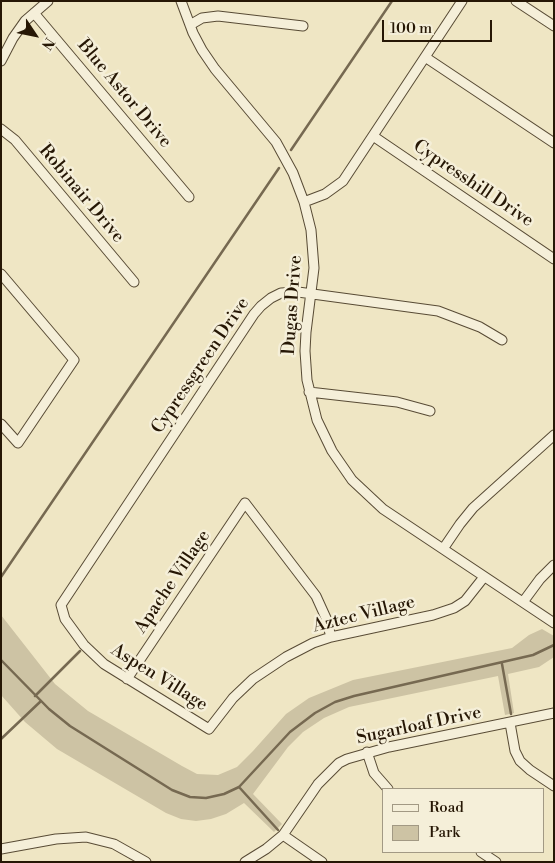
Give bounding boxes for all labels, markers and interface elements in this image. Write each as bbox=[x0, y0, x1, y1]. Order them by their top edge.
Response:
north arrow bbox=[10, 10, 60, 60]
scale bar bbox=[385, 10, 495, 42]
text: 100 m bbox=[390, 19, 432, 38]
text: N bbox=[37, 34, 58, 53]
street label: Blue Astor Drive bbox=[72, 35, 176, 153]
street label: Cypresshill Drive bbox=[409, 136, 537, 232]
street label: Robinair Drive bbox=[34, 140, 128, 248]
street label: Dugas Drive bbox=[279, 254, 307, 356]
street label: Cypressgreen Drive bbox=[147, 294, 255, 438]
street label: Apache Village bbox=[130, 526, 216, 638]
street label: Aztec Village bbox=[311, 592, 417, 638]
street label: Aspen Village bbox=[107, 640, 211, 716]
street label: Sugarloaf Drive bbox=[355, 702, 483, 750]
legend bbox=[382, 788, 545, 853]
text: Road bbox=[429, 798, 464, 817]
text: Park bbox=[429, 823, 460, 842]

